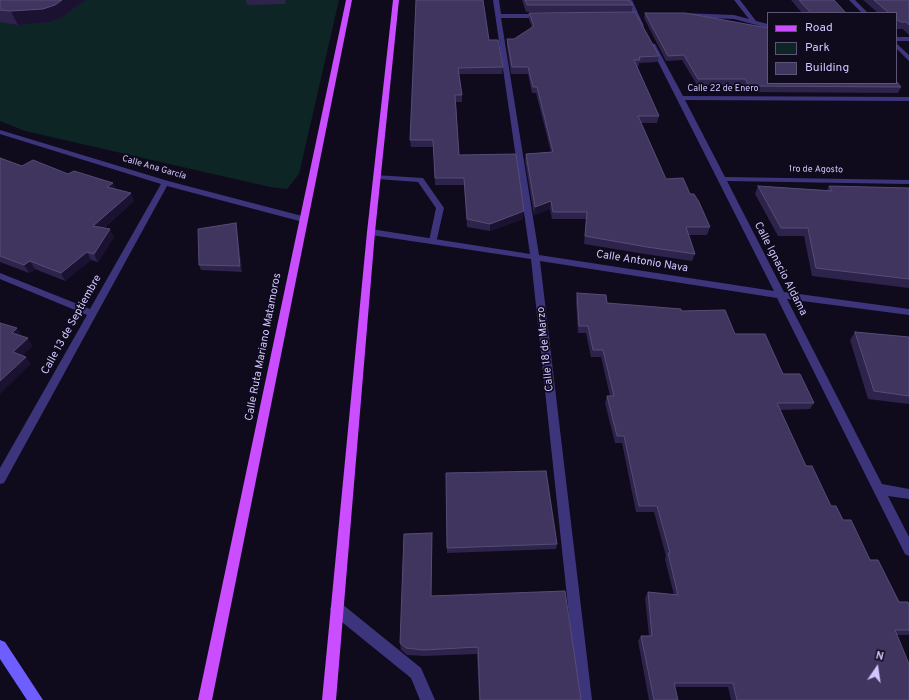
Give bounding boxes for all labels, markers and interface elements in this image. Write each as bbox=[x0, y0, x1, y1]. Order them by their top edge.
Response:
legend bbox=[767, 12, 897, 84]
text: Road bbox=[805, 20, 833, 36]
text: Park bbox=[805, 40, 830, 56]
text: Building bbox=[805, 60, 849, 76]
street label: Calle 22 de Enero bbox=[687, 84, 759, 94]
street label: Calle Ana García bbox=[121, 154, 187, 182]
street label: 1ro de Agosto bbox=[789, 164, 843, 176]
street label: Calle Ignacio Aldama bbox=[751, 220, 809, 318]
street label: Calle Antonio Nava bbox=[595, 248, 689, 276]
street label: Calle Ruta Mariano Matamoros bbox=[243, 272, 285, 422]
street label: Calle 13 de Septiembre bbox=[39, 273, 105, 377]
street label: Calle 18 de Marzo bbox=[535, 306, 557, 392]
north arrow bbox=[857, 648, 897, 688]
text: N bbox=[874, 649, 885, 664]

